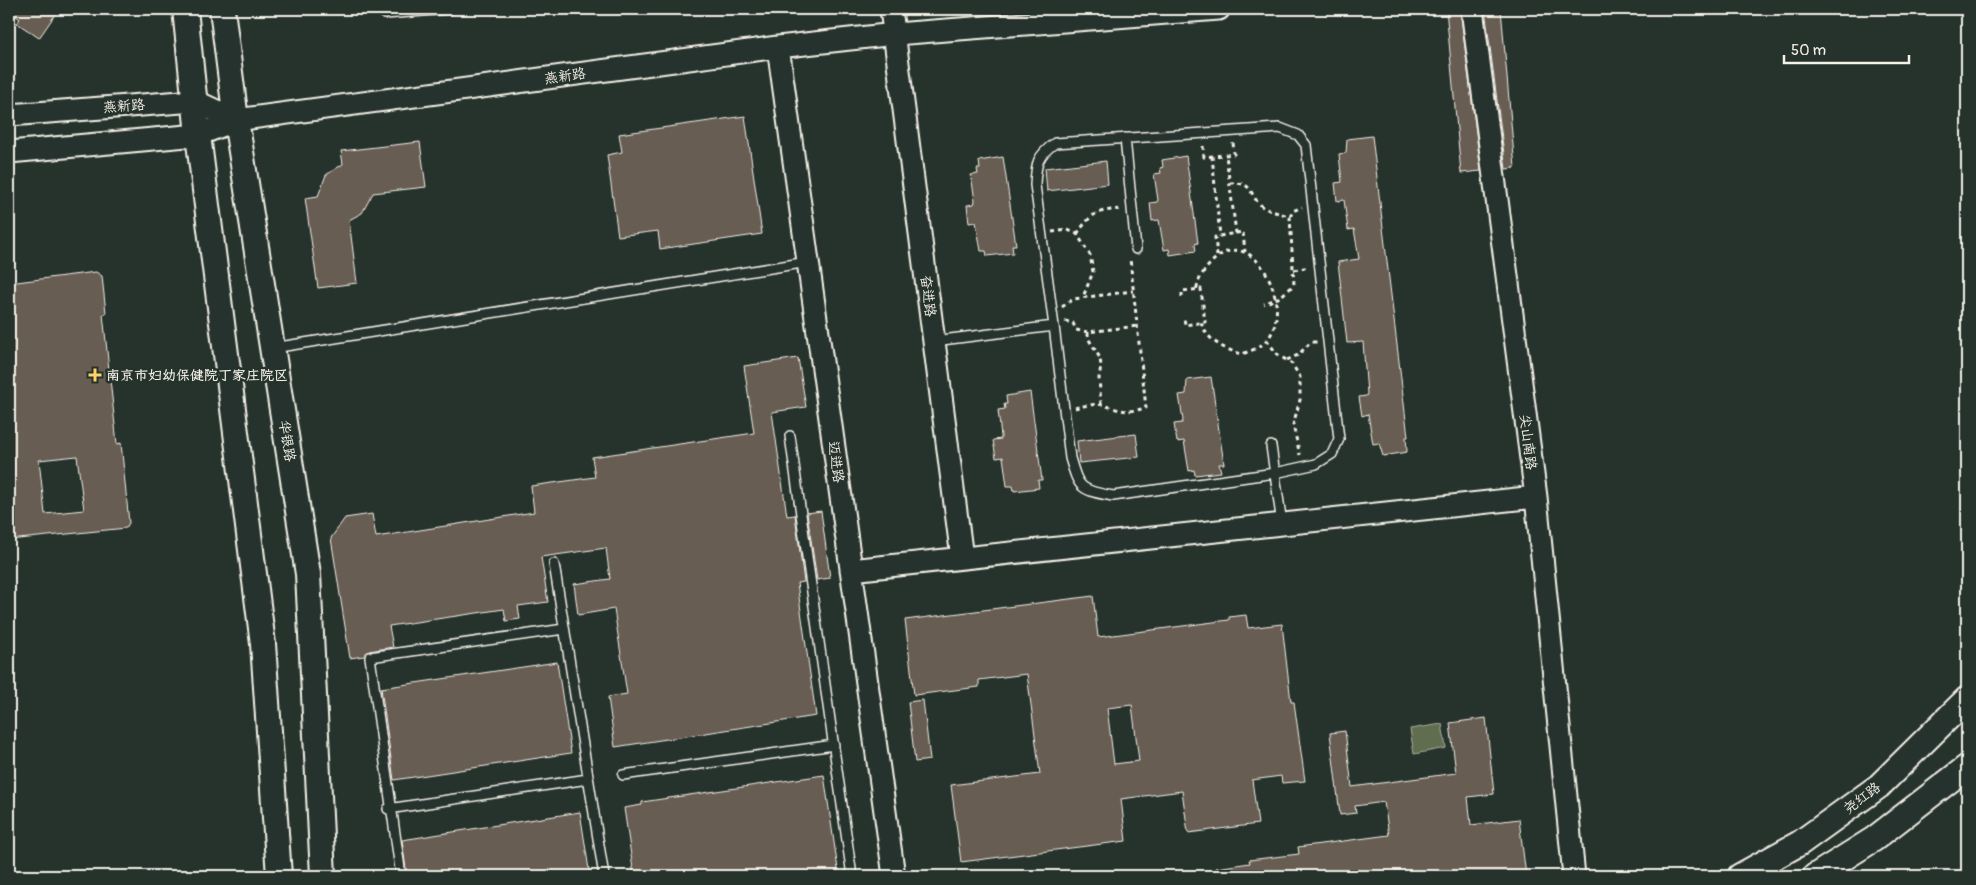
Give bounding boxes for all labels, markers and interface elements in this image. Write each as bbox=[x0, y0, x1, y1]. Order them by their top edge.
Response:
scale bar bbox=[1784, 32, 1908, 64]
text: 50 m bbox=[1791, 41, 1826, 60]
street label: 燕新路 bbox=[543, 65, 587, 87]
street label: 燕新路 bbox=[102, 96, 146, 116]
street label: 奋进路 bbox=[917, 274, 939, 318]
place label: 南京市妇幼保健院丁家庄院区 bbox=[106, 367, 288, 384]
marker: 南京市妇幼保健院丁家庄院区 bbox=[88, 368, 102, 382]
street label: 尖山南路 bbox=[1516, 413, 1540, 471]
street label: 华银路 bbox=[275, 419, 299, 463]
street label: 迈进路 bbox=[825, 440, 847, 484]
street label: 尧红路 bbox=[1840, 779, 1884, 817]

